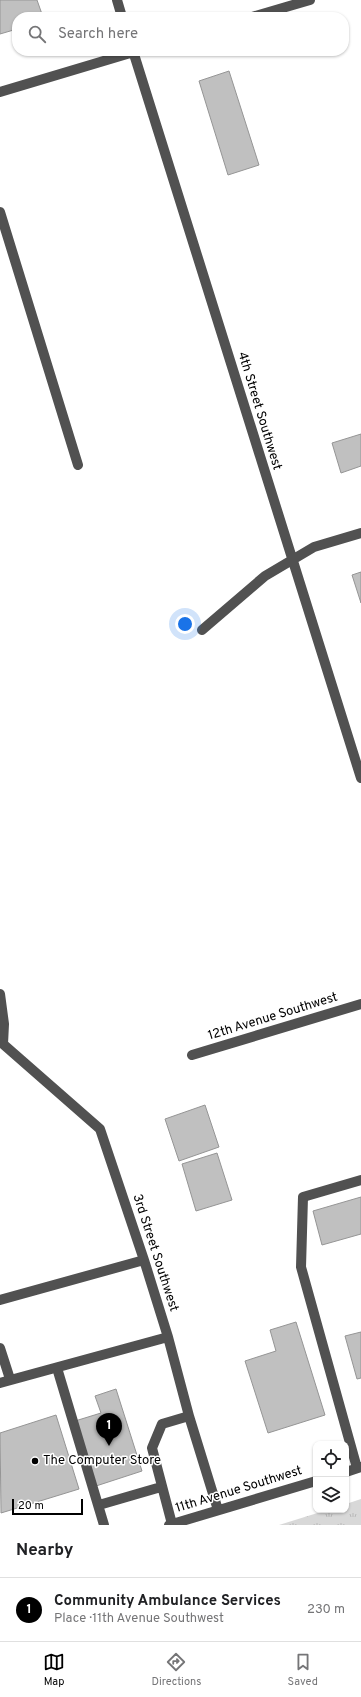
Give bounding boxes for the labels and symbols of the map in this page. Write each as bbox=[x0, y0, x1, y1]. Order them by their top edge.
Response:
street label: 4th Street Southwest bbox=[233, 350, 285, 472]
your location bbox=[175, 614, 195, 634]
street label: 12th Avenue Southwest bbox=[206, 990, 340, 1044]
street label: 3rd Street Southwest bbox=[128, 1192, 182, 1314]
pin: 1 bbox=[96, 1413, 122, 1446]
place label: The Computer Store bbox=[43, 1453, 161, 1469]
marker: The Computer Store bbox=[30, 1456, 40, 1466]
street label: 11th Avenue Southwest bbox=[174, 1463, 304, 1517]
scale bar bbox=[12, 1497, 83, 1516]

